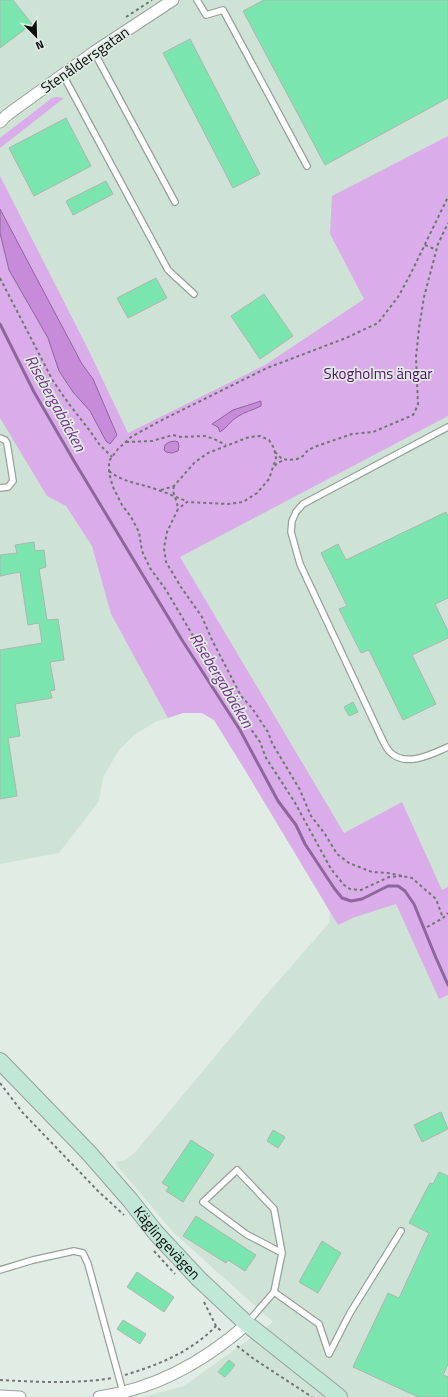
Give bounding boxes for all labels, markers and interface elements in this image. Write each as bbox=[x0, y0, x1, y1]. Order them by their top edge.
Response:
north arrow bbox=[16, 16, 56, 56]
street label: Stenåldersgatan bbox=[36, 20, 134, 99]
text: N bbox=[33, 36, 47, 54]
water label: Risebergabäcken bbox=[20, 350, 93, 457]
park label: Skogholms ängar bbox=[324, 362, 433, 385]
water label: Risebergabäcken bbox=[184, 628, 260, 733]
street label: Käglingevägen bbox=[128, 1201, 206, 1285]

